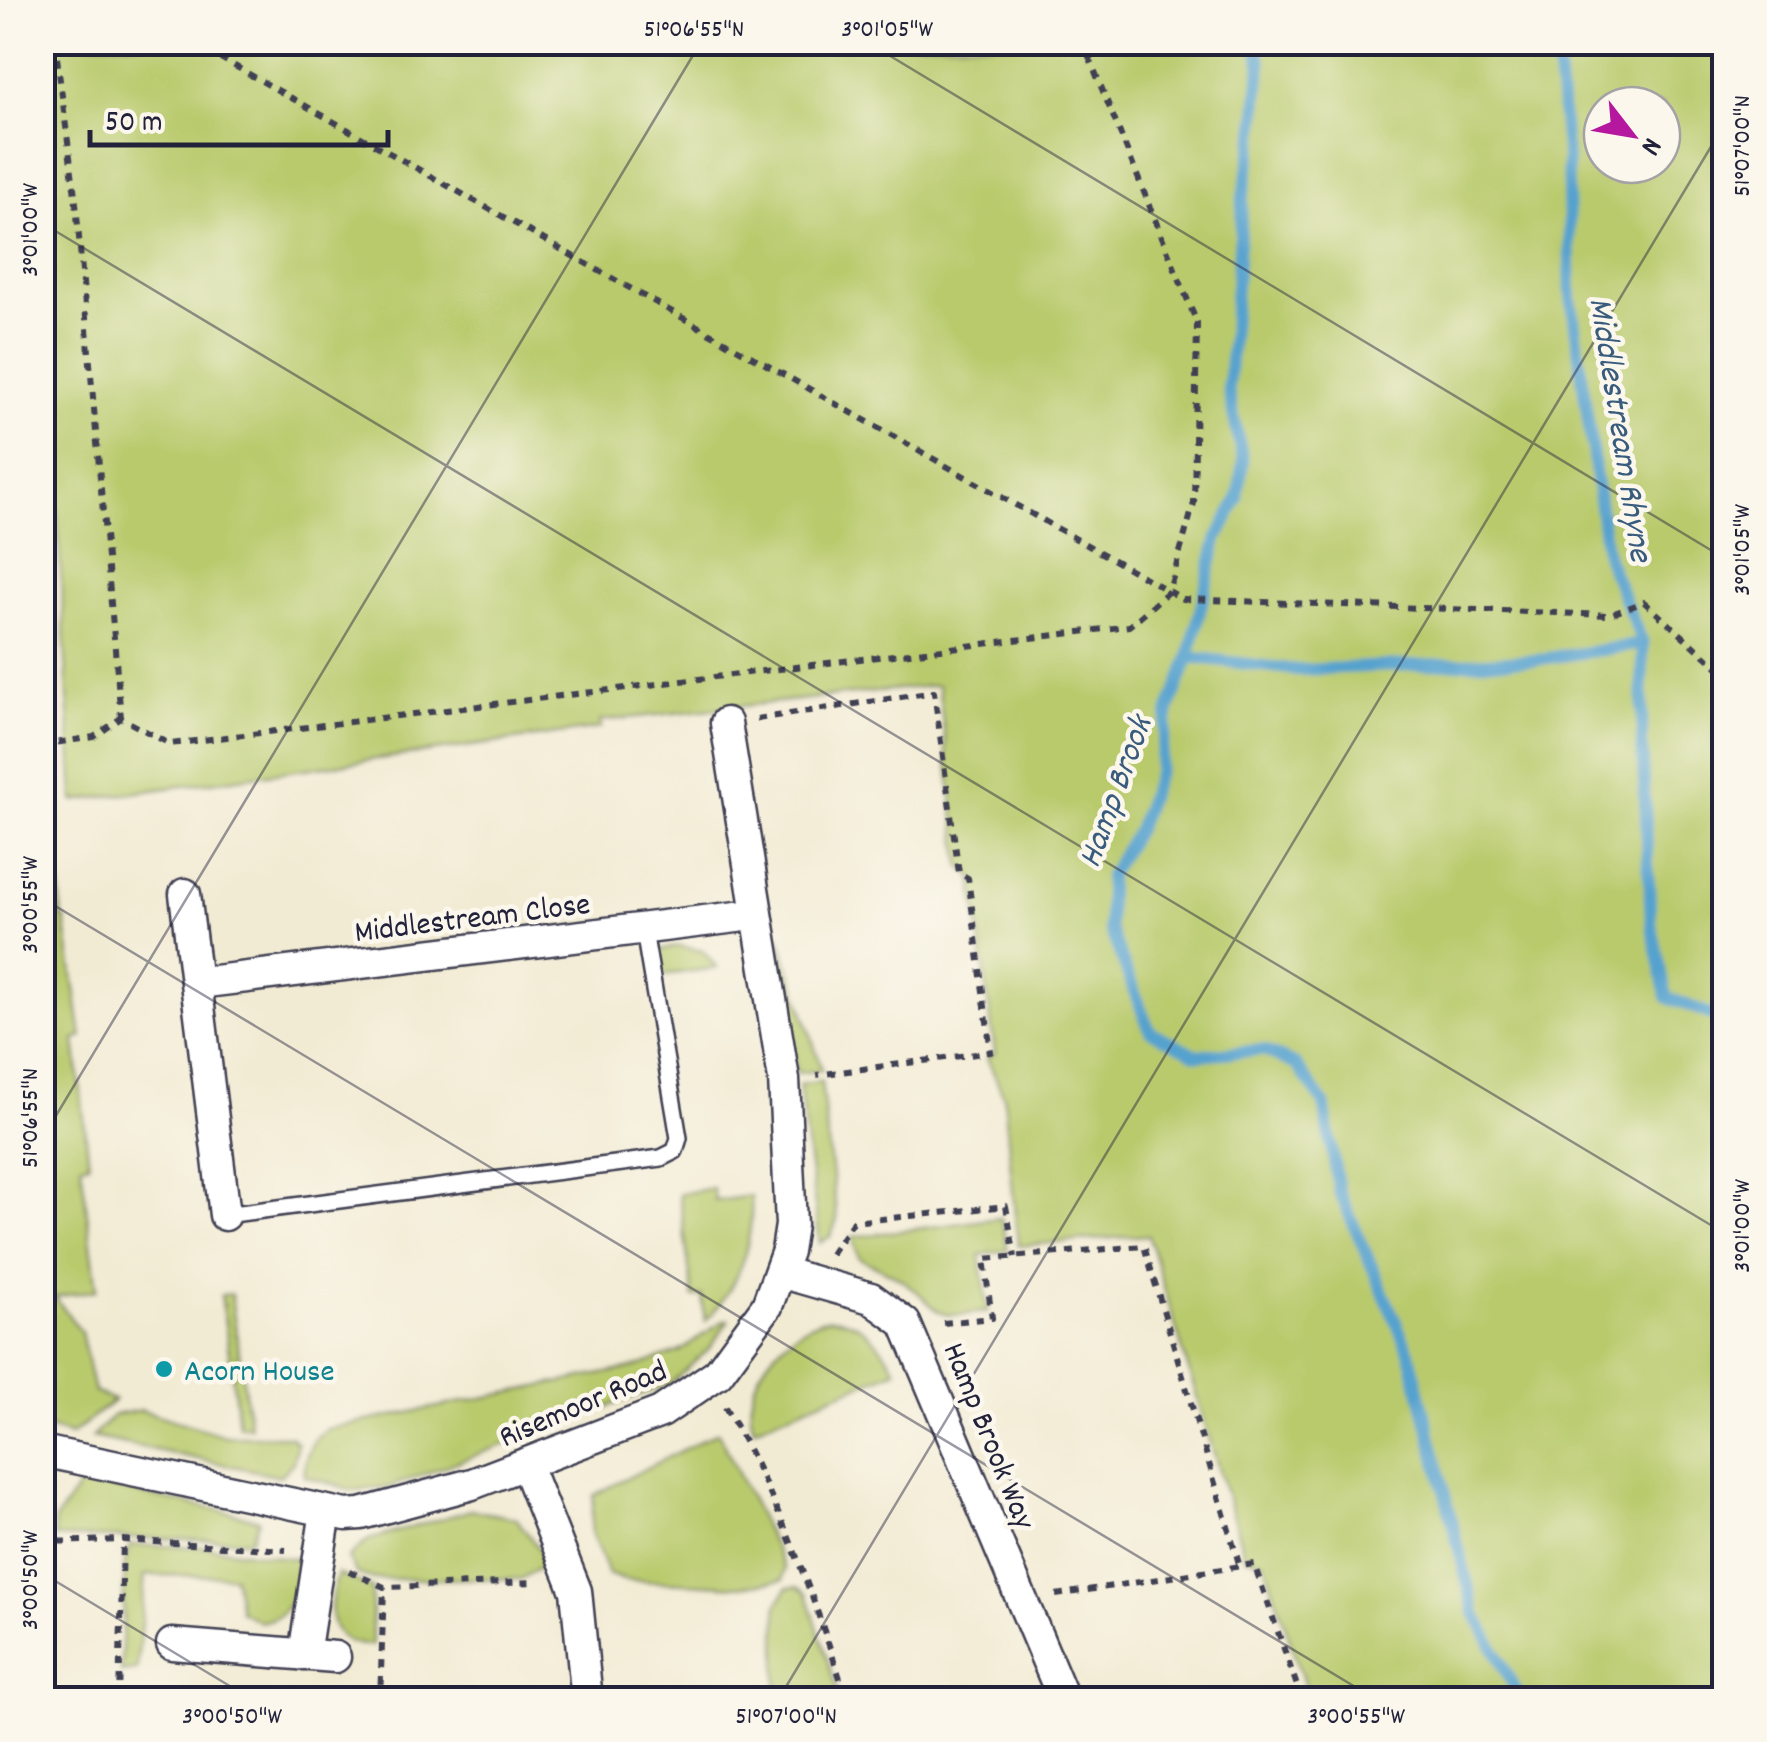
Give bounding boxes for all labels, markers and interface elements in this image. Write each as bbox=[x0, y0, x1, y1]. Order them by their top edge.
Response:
text: 51°06'55"N bbox=[644, 13, 744, 49]
text: 3°01'05"W bbox=[841, 13, 933, 49]
scale bar bbox=[90, 85, 388, 147]
north arrow bbox=[1582, 85, 1682, 185]
text: 51°07'00"N bbox=[1726, 95, 1762, 197]
text: 50 m bbox=[105, 103, 163, 146]
text: N bbox=[1628, 129, 1670, 162]
text: 3°01'00"W bbox=[14, 183, 50, 277]
water label: Middlestream Rhyne bbox=[1573, 294, 1664, 567]
text: 3°01'05"W bbox=[1726, 504, 1762, 596]
water label: Hamp Brook bbox=[1067, 707, 1169, 875]
text: 3°00'55"W bbox=[14, 856, 50, 954]
street label: Middlestream Close bbox=[352, 884, 593, 958]
text: 51°06'55"N bbox=[14, 1068, 50, 1168]
text: 3°01'00"W bbox=[1726, 1179, 1762, 1273]
street label: Hamp Brook Way bbox=[928, 1337, 1045, 1538]
place label: Acorn House bbox=[184, 1351, 335, 1397]
street label: Risemoor Road bbox=[493, 1351, 675, 1463]
marker: Acorn House bbox=[153, 1358, 175, 1380]
text: 3°00'50"W bbox=[14, 1529, 50, 1630]
text: 3°00'50"W bbox=[182, 1700, 283, 1736]
text: 51°07'00"N bbox=[735, 1700, 837, 1736]
text: 3°00'55"W bbox=[1307, 1700, 1405, 1736]

